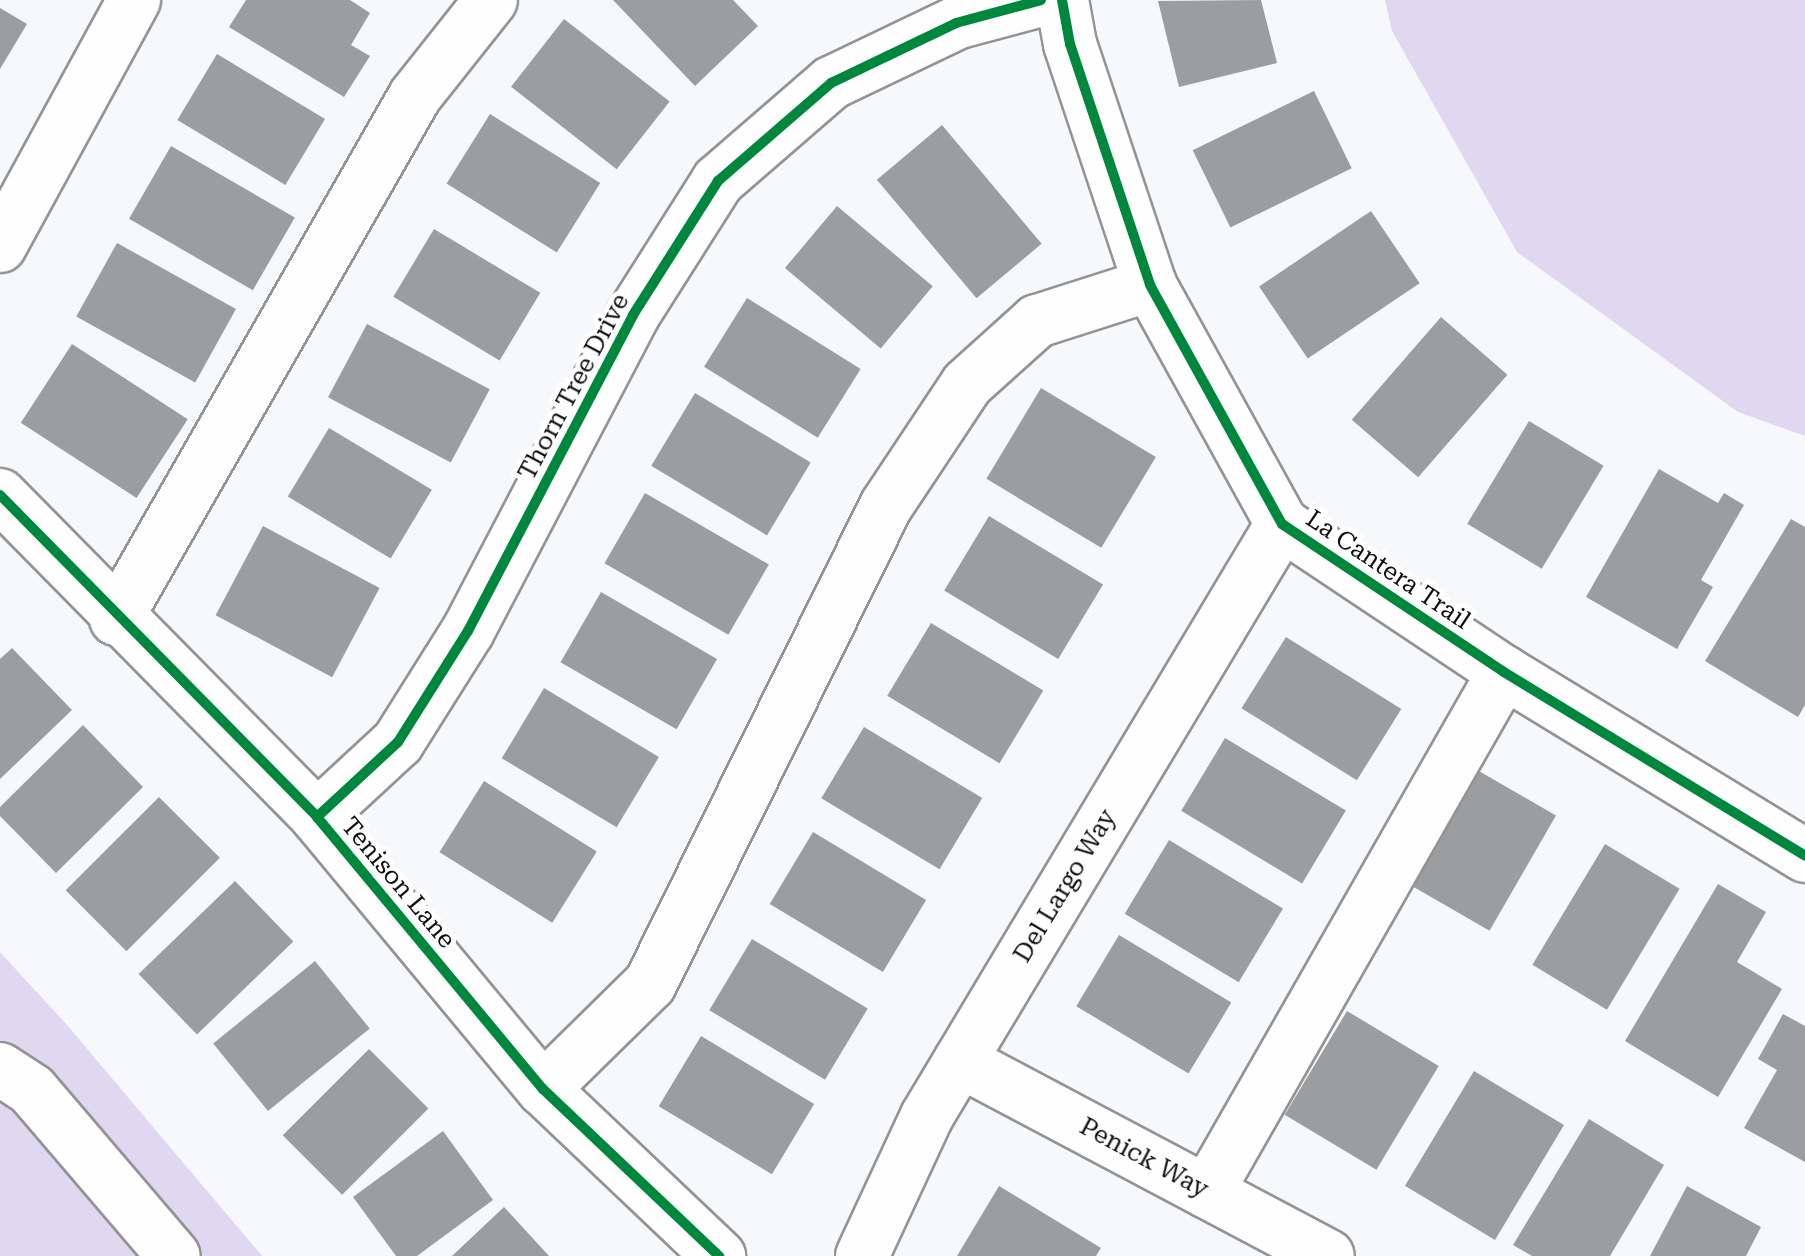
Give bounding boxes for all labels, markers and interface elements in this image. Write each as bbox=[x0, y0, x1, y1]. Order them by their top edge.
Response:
street label: Thorn Tree Drive bbox=[512, 289, 636, 485]
street label: La Cantera Trail bbox=[1300, 504, 1476, 636]
street label: Del Largo Way bbox=[1007, 804, 1123, 968]
street label: Tenison Lane bbox=[335, 811, 461, 955]
street label: Penick Way bbox=[1074, 1112, 1214, 1204]

